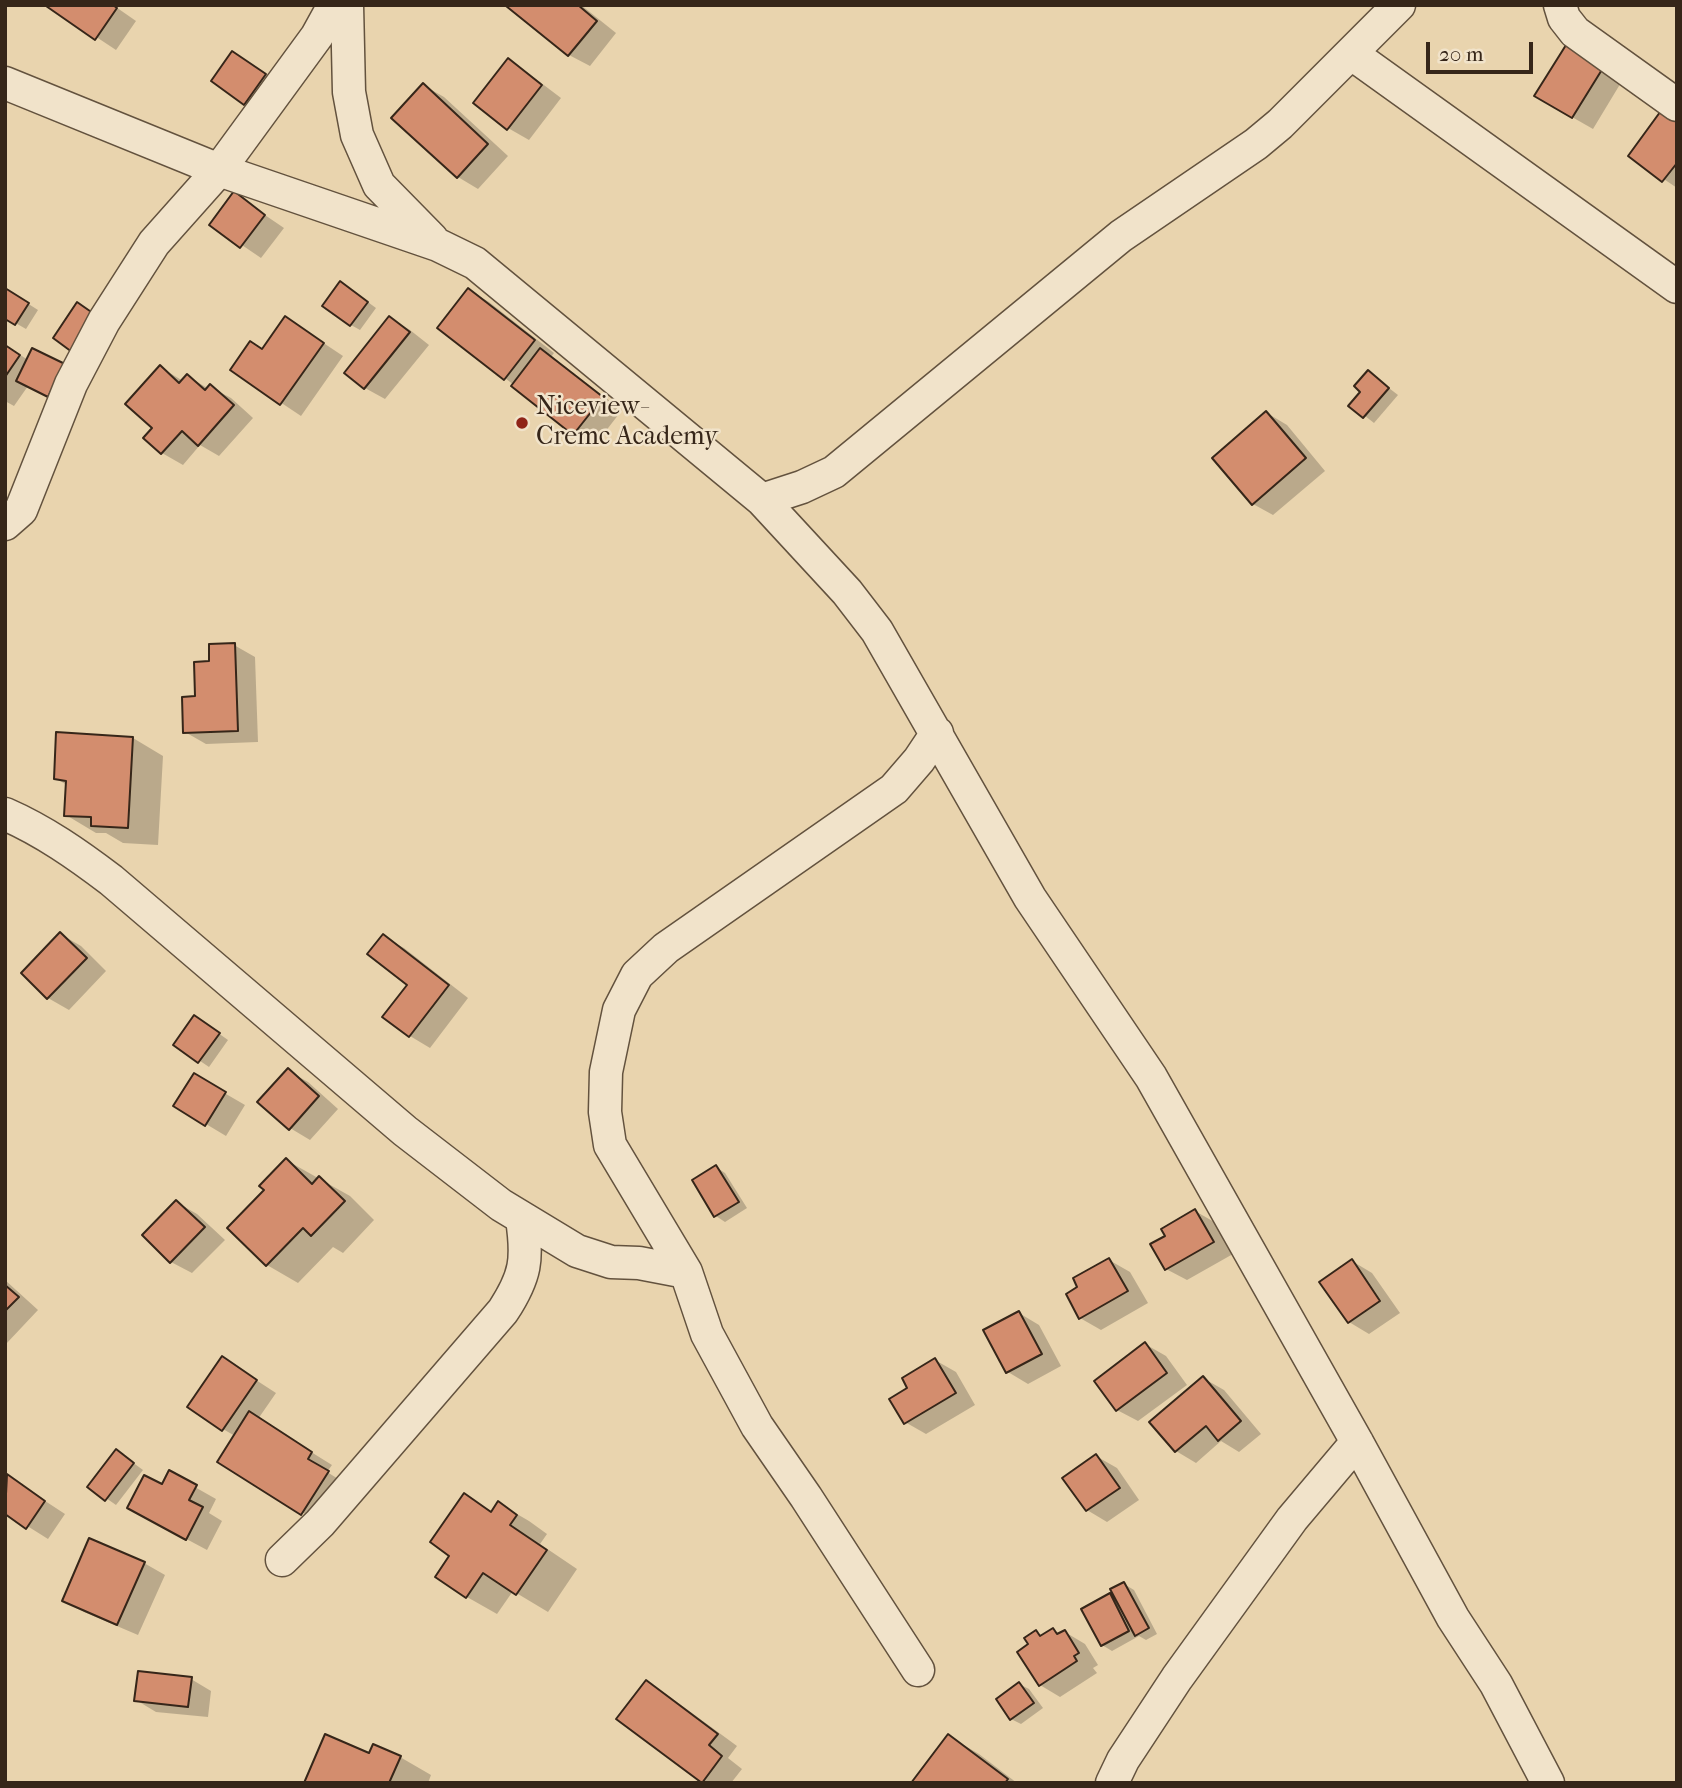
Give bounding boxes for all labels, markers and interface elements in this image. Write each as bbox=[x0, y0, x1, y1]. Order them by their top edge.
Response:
scale bar bbox=[1430, 28, 1537, 72]
text: 20 m bbox=[1439, 42, 1483, 66]
place label: Niceview- Cremc Academy bbox=[536, 392, 718, 453]
marker: Niceview- Cremc Academy bbox=[514, 415, 530, 431]

